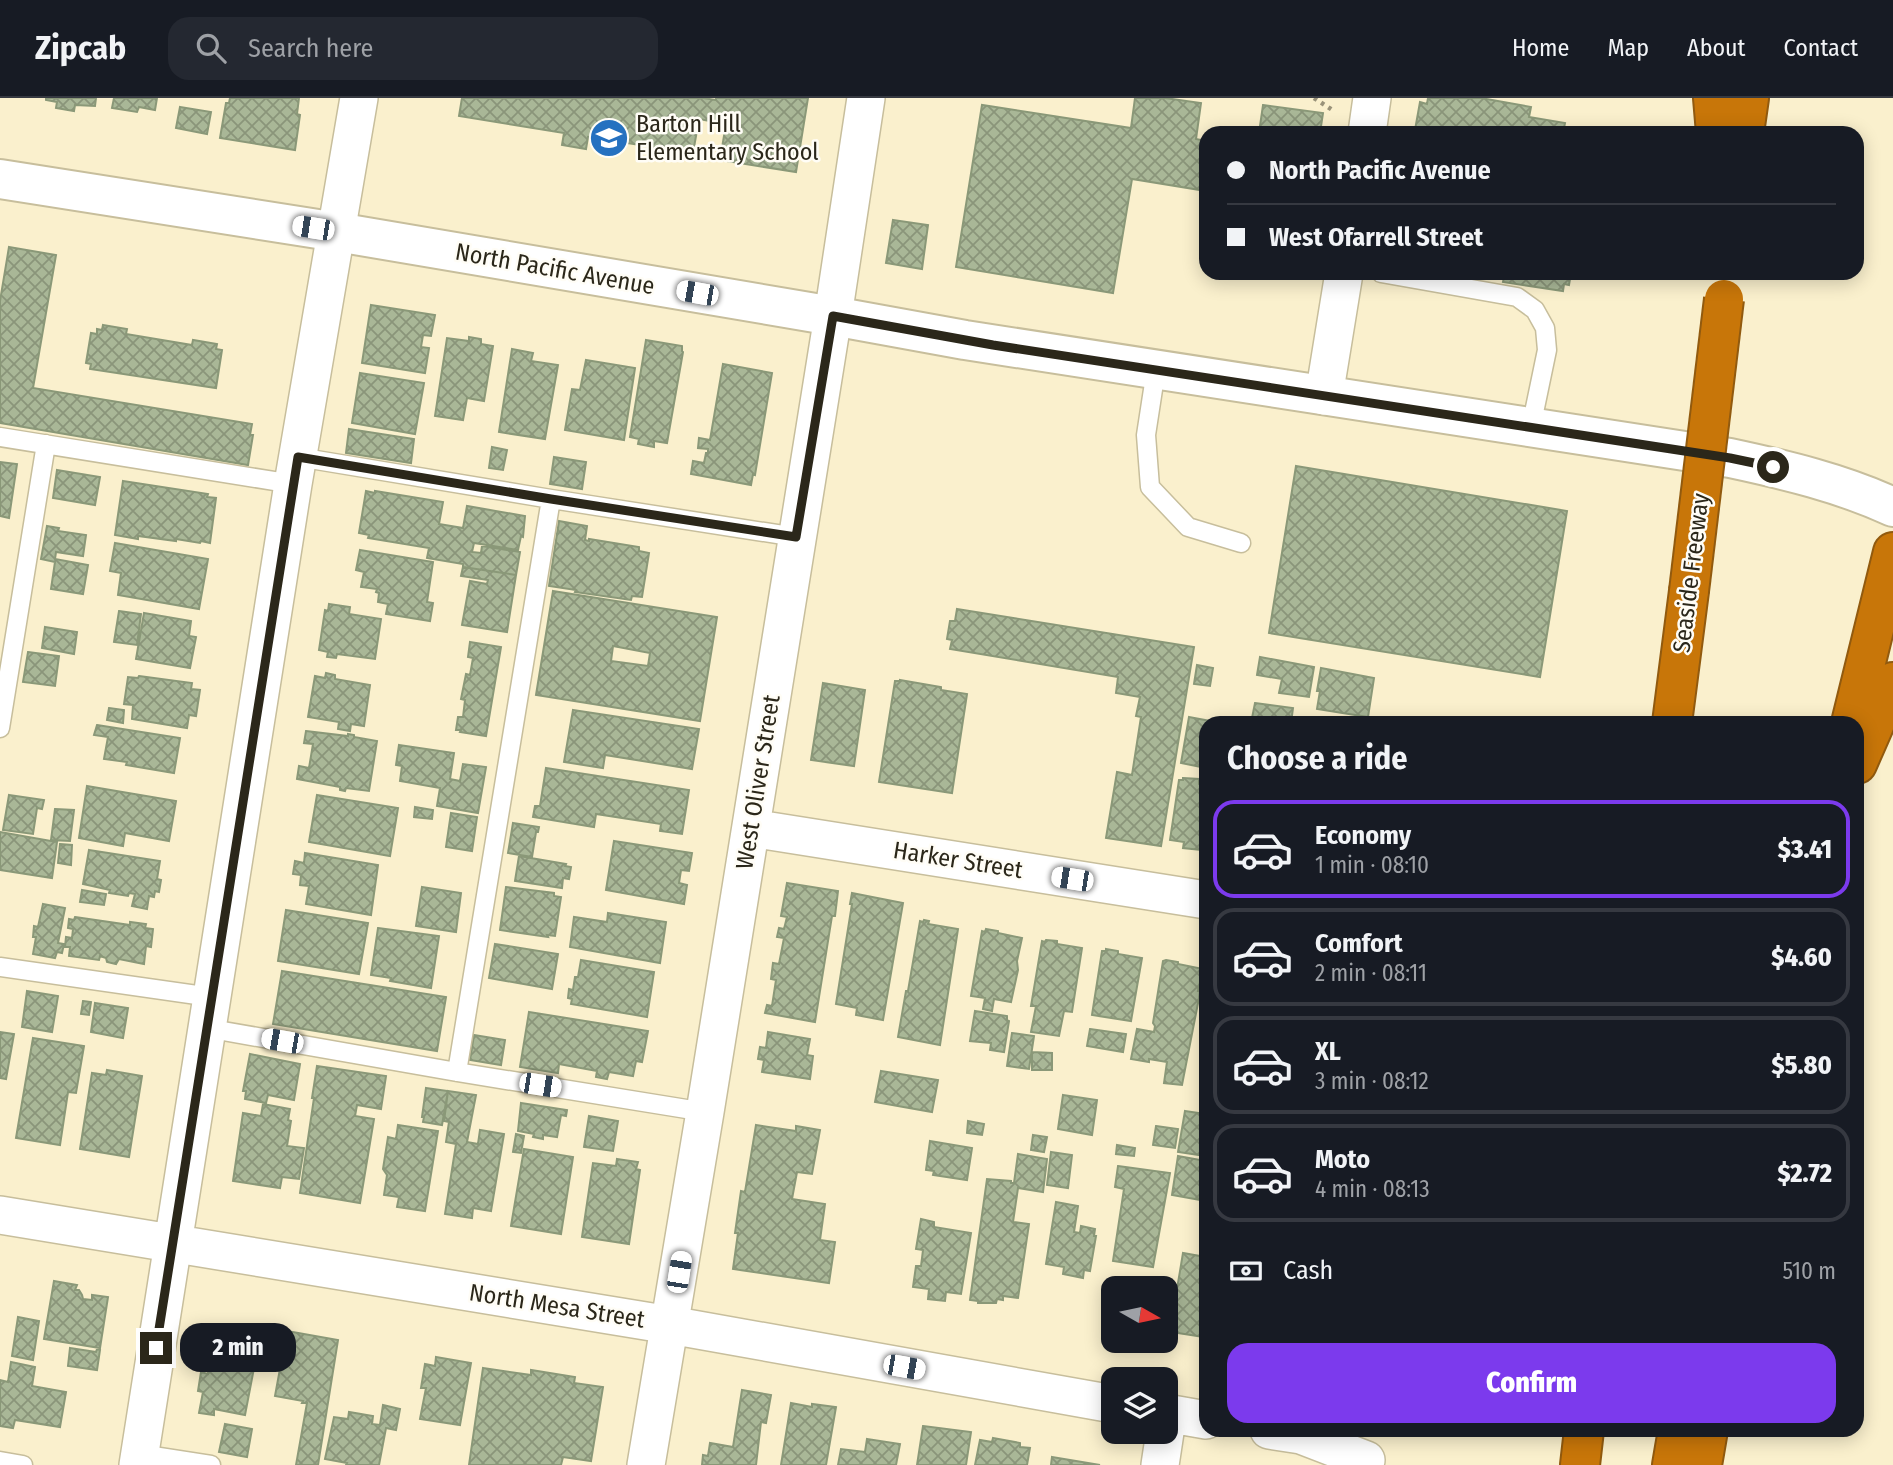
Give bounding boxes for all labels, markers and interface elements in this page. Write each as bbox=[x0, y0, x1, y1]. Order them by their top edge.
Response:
search box bbox=[168, 17, 658, 80]
text: Zipcab bbox=[35, 28, 126, 68]
icon: search bbox=[192, 29, 230, 67]
text: Search here bbox=[248, 33, 373, 64]
text: Home bbox=[1512, 34, 1569, 62]
text: Map bbox=[1607, 34, 1649, 62]
text: About bbox=[1687, 34, 1745, 62]
text: Contact bbox=[1783, 34, 1858, 62]
place label: Barton Hill Elementary School bbox=[636, 110, 819, 166]
school or university icon: Barton Hill Elementary School bbox=[588, 117, 630, 159]
text: North Pacific Avenue bbox=[1269, 155, 1491, 186]
car bbox=[291, 214, 336, 242]
text: West Ofarrell Street bbox=[1269, 222, 1483, 253]
street label: North Pacific Avenue bbox=[453, 238, 657, 300]
car bbox=[675, 279, 720, 307]
route start bbox=[1757, 451, 1789, 483]
street label: Seaside Freeway bbox=[1667, 491, 1715, 654]
street label: West Oliver Street bbox=[730, 693, 786, 871]
text: Choose a ride bbox=[1227, 739, 1408, 777]
icon: car bbox=[1231, 818, 1294, 881]
text: Economy bbox=[1315, 820, 1411, 851]
text: $3.41 bbox=[1778, 834, 1832, 865]
street label: Harker Street bbox=[891, 836, 1025, 884]
text: 1 min · 08:10 bbox=[1315, 851, 1429, 879]
car bbox=[1050, 865, 1095, 893]
icon: car bbox=[1231, 926, 1294, 989]
text: Comfort bbox=[1315, 928, 1403, 959]
text: $4.60 bbox=[1771, 942, 1832, 973]
text: 2 min · 08:11 bbox=[1315, 959, 1427, 987]
car bbox=[260, 1027, 305, 1055]
icon: car bbox=[1231, 1034, 1294, 1097]
text: XL bbox=[1315, 1036, 1341, 1067]
text: $5.80 bbox=[1771, 1050, 1832, 1081]
text: 3 min · 08:12 bbox=[1315, 1067, 1429, 1095]
car bbox=[518, 1071, 563, 1099]
icon: car bbox=[1231, 1142, 1294, 1205]
text: Moto bbox=[1315, 1144, 1370, 1175]
text: $2.72 bbox=[1777, 1158, 1832, 1189]
text: 4 min · 08:13 bbox=[1315, 1175, 1430, 1203]
car bbox=[666, 1250, 693, 1294]
icon: cash bbox=[1227, 1252, 1265, 1290]
text: Cash bbox=[1283, 1255, 1333, 1286]
text: 510 m bbox=[1783, 1257, 1836, 1285]
north arrow bbox=[1101, 1276, 1178, 1353]
map controls bbox=[1101, 1276, 1178, 1444]
street label: North Mesa Street bbox=[467, 1278, 647, 1334]
callout: 2 min bbox=[180, 1324, 296, 1372]
route end bbox=[140, 1332, 172, 1364]
text: 2 min bbox=[213, 1333, 263, 1361]
button: Confirm bbox=[1227, 1343, 1836, 1423]
car bbox=[882, 1353, 927, 1381]
button: layers bbox=[1101, 1367, 1178, 1444]

